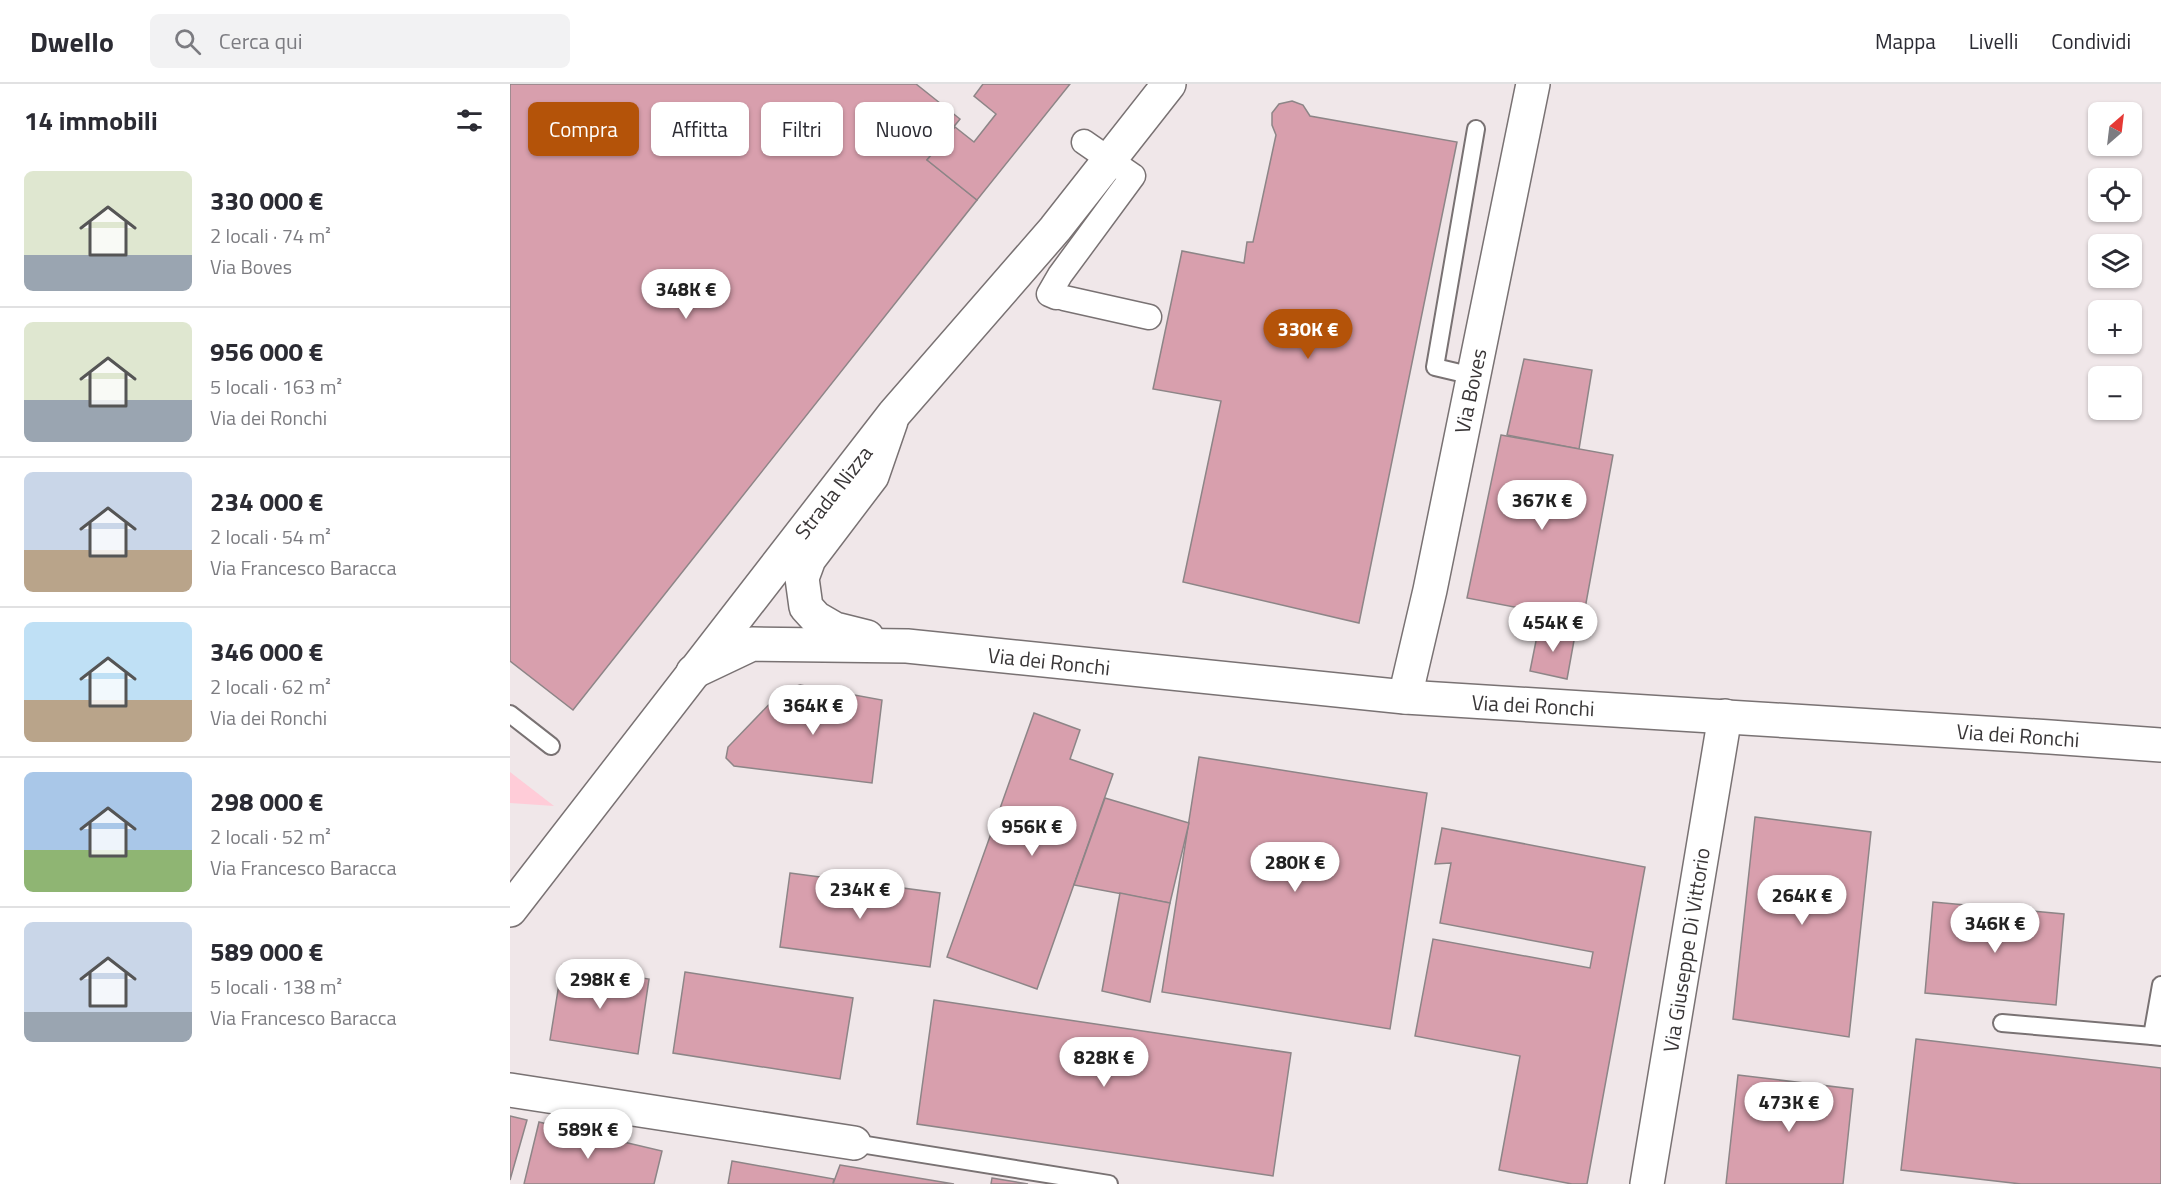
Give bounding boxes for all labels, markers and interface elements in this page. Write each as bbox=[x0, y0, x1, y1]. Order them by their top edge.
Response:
search box bbox=[150, 14, 570, 68]
text: Dwello bbox=[30, 20, 114, 63]
text: Cerca qui bbox=[219, 24, 303, 58]
icon: search bbox=[171, 25, 204, 58]
text: Mappa bbox=[1875, 25, 1936, 57]
text: Livelli bbox=[1969, 25, 2018, 57]
text: Condividi bbox=[2051, 25, 2131, 57]
text: 14 immobili bbox=[24, 101, 158, 140]
chip: Compra bbox=[528, 102, 639, 156]
chip: Affitta bbox=[651, 102, 749, 156]
chip: Filtri bbox=[761, 102, 843, 156]
chip: Nuovo bbox=[855, 102, 954, 156]
north arrow bbox=[2088, 102, 2142, 156]
map controls bbox=[2088, 102, 2142, 420]
icon: filters bbox=[453, 104, 486, 137]
button: locate bbox=[2088, 168, 2142, 222]
text: 330 000 € bbox=[210, 181, 323, 220]
icon: home bbox=[72, 195, 144, 267]
text: 2 locali · 74 m² bbox=[210, 220, 331, 251]
button: layers bbox=[2088, 234, 2142, 288]
text: Via Boves bbox=[210, 251, 292, 282]
pin: 348K € bbox=[637, 269, 735, 320]
text: 348K € bbox=[655, 273, 717, 304]
button: + bbox=[2088, 300, 2142, 354]
pin: 330K € bbox=[1259, 309, 1357, 360]
text: 330K € bbox=[1277, 313, 1339, 344]
text: 956 000 € bbox=[210, 332, 323, 371]
icon: home bbox=[72, 346, 144, 418]
street label: Via Boves bbox=[1445, 346, 1495, 436]
button: − bbox=[2088, 366, 2142, 420]
text: 5 locali · 163 m² bbox=[210, 371, 342, 402]
text: Via dei Ronchi bbox=[210, 402, 327, 433]
street label: Strada Nizza bbox=[786, 438, 880, 546]
pin: 367K € bbox=[1493, 480, 1591, 531]
text: 234 000 € bbox=[210, 482, 323, 521]
text: 367K € bbox=[1511, 484, 1573, 515]
icon: home bbox=[72, 496, 144, 568]
text: 2 locali · 54 m² bbox=[210, 521, 331, 552]
text: Via Francesco Baracca bbox=[210, 552, 396, 583]
pin: 454K € bbox=[1504, 602, 1602, 653]
text: 454K € bbox=[1522, 606, 1584, 637]
text: 346 000 € bbox=[210, 632, 323, 671]
street label: Via dei Ronchi bbox=[986, 639, 1112, 683]
icon: home bbox=[72, 646, 144, 718]
text: 2 locali · 62 m² bbox=[210, 671, 331, 702]
pin: 364K € bbox=[764, 685, 862, 736]
street label: Via dei Ronchi bbox=[1471, 686, 1595, 724]
text: 364K € bbox=[782, 689, 844, 720]
text: Via dei Ronchi bbox=[210, 702, 327, 733]
street label: Via dei Ronchi bbox=[1956, 715, 2080, 755]
text: 298 000 € bbox=[210, 782, 323, 821]
icon: home bbox=[72, 796, 144, 868]
pin: 956K € bbox=[983, 806, 1081, 857]
text: 956K € bbox=[1001, 810, 1063, 841]
text: 2 locali · 52 m² bbox=[210, 821, 331, 852]
pin: 280K € bbox=[1246, 842, 1344, 893]
street label: Via Giuseppe Di Vittorio bbox=[1654, 845, 1718, 1055]
text: 280K € bbox=[1264, 846, 1326, 877]
text: Via Francesco Baracca bbox=[210, 852, 396, 883]
pin: 234K € bbox=[811, 869, 909, 920]
text: 234K € bbox=[829, 873, 891, 904]
pin: 264K € bbox=[1753, 875, 1851, 926]
text: 264K € bbox=[1771, 879, 1833, 910]
pin: 346K € bbox=[1946, 903, 2044, 954]
text: 346K € bbox=[1964, 907, 2026, 938]
text: 589 000 € bbox=[210, 932, 323, 971]
icon: home bbox=[72, 946, 144, 1018]
pin: 298K € bbox=[551, 959, 649, 1010]
text: 298K € bbox=[569, 963, 631, 994]
text: 5 locali · 138 m² bbox=[210, 971, 342, 1002]
text: Via Francesco Baracca bbox=[210, 1002, 396, 1033]
pin: 828K € bbox=[1055, 1037, 1153, 1088]
text: 828K € bbox=[1073, 1041, 1135, 1072]
pin: 473K € bbox=[1740, 1082, 1838, 1133]
text: 473K € bbox=[1758, 1086, 1820, 1117]
pin: 589K € bbox=[539, 1109, 637, 1160]
text: 589K € bbox=[557, 1113, 619, 1144]

